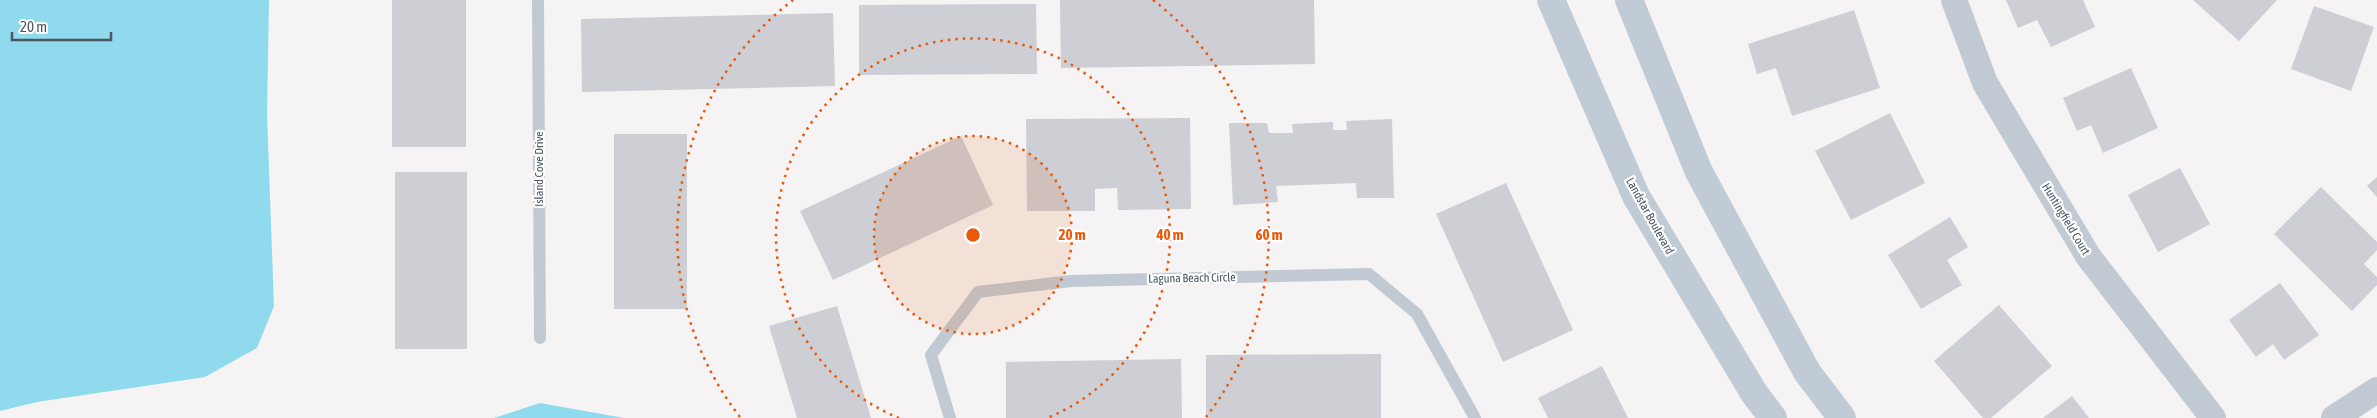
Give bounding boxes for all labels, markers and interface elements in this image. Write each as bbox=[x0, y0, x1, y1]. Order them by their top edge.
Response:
scale bar bbox=[12, 10, 111, 42]
text: 20 m bbox=[20, 18, 47, 35]
street label: Island Cove Drive bbox=[532, 131, 546, 207]
street label: Landstar Boulevard bbox=[1623, 175, 1677, 257]
street label: Huntingfield Court bbox=[2039, 180, 2093, 258]
centre of rings bbox=[964, 226, 982, 244]
text: 20 m bbox=[1059, 226, 1086, 243]
text: 40 m bbox=[1156, 226, 1184, 243]
text: 60 m bbox=[1256, 226, 1283, 243]
street label: Laguna Beach Circle bbox=[1148, 270, 1236, 286]

